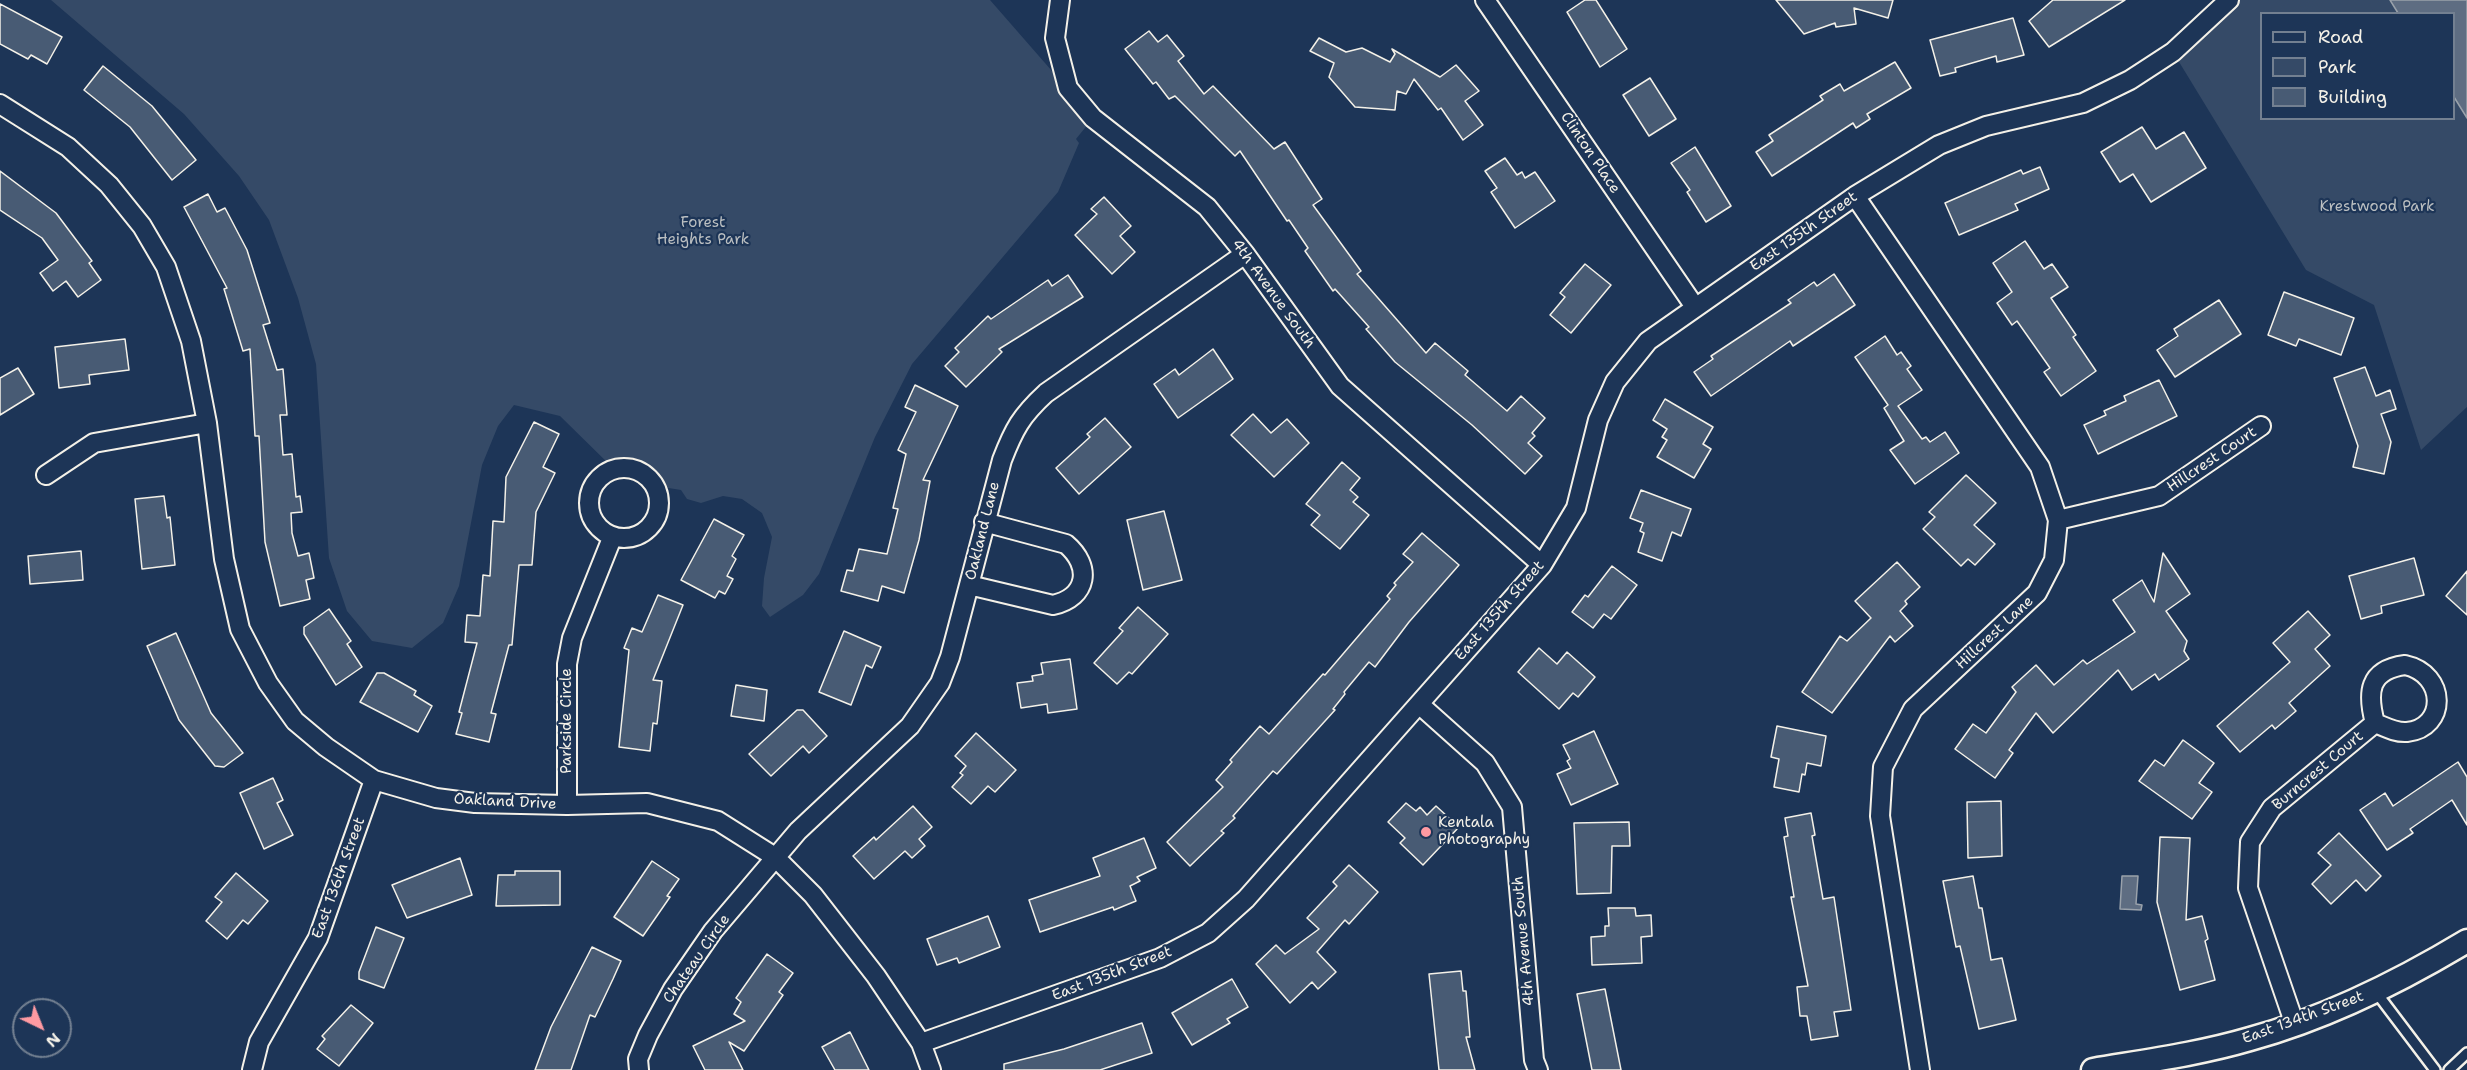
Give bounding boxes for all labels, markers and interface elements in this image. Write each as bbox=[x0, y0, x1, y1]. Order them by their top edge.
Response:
legend bbox=[2260, 12, 2455, 120]
text: Road bbox=[2318, 25, 2363, 49]
text: Park bbox=[2318, 55, 2357, 79]
text: Building bbox=[2318, 85, 2387, 109]
street label: Clinton Place bbox=[1556, 109, 1624, 197]
street label: East 135th Street bbox=[1747, 188, 1861, 276]
park label: Krestwood Park bbox=[2319, 198, 2435, 216]
park label: Forest Heights Park bbox=[657, 214, 749, 249]
street label: 4th Avenue South bbox=[1227, 236, 1319, 352]
street label: Hillcrest Court bbox=[2164, 423, 2260, 497]
street label: Oakland Lane bbox=[962, 480, 1004, 582]
street label: East 135th Street bbox=[1452, 557, 1548, 665]
street label: Hillcrest Lane bbox=[1953, 593, 2037, 673]
street label: Parkside Circle bbox=[558, 668, 576, 774]
street label: Burncrest Court bbox=[2269, 728, 2367, 814]
street label: Oakland Drive bbox=[453, 790, 557, 814]
place label: Kentala Photography bbox=[1438, 814, 1530, 849]
street label: East 136th Street bbox=[309, 815, 369, 941]
marker: Kentala Photography bbox=[1419, 825, 1433, 839]
street label: 4th Avenue South bbox=[1509, 875, 1539, 1007]
street label: Chateau Circle bbox=[660, 911, 734, 1007]
street label: East 135th Street bbox=[1050, 943, 1174, 1005]
street label: East 134th Street bbox=[2240, 988, 2366, 1048]
north arrow bbox=[12, 998, 72, 1058]
text: N bbox=[41, 1028, 65, 1052]

